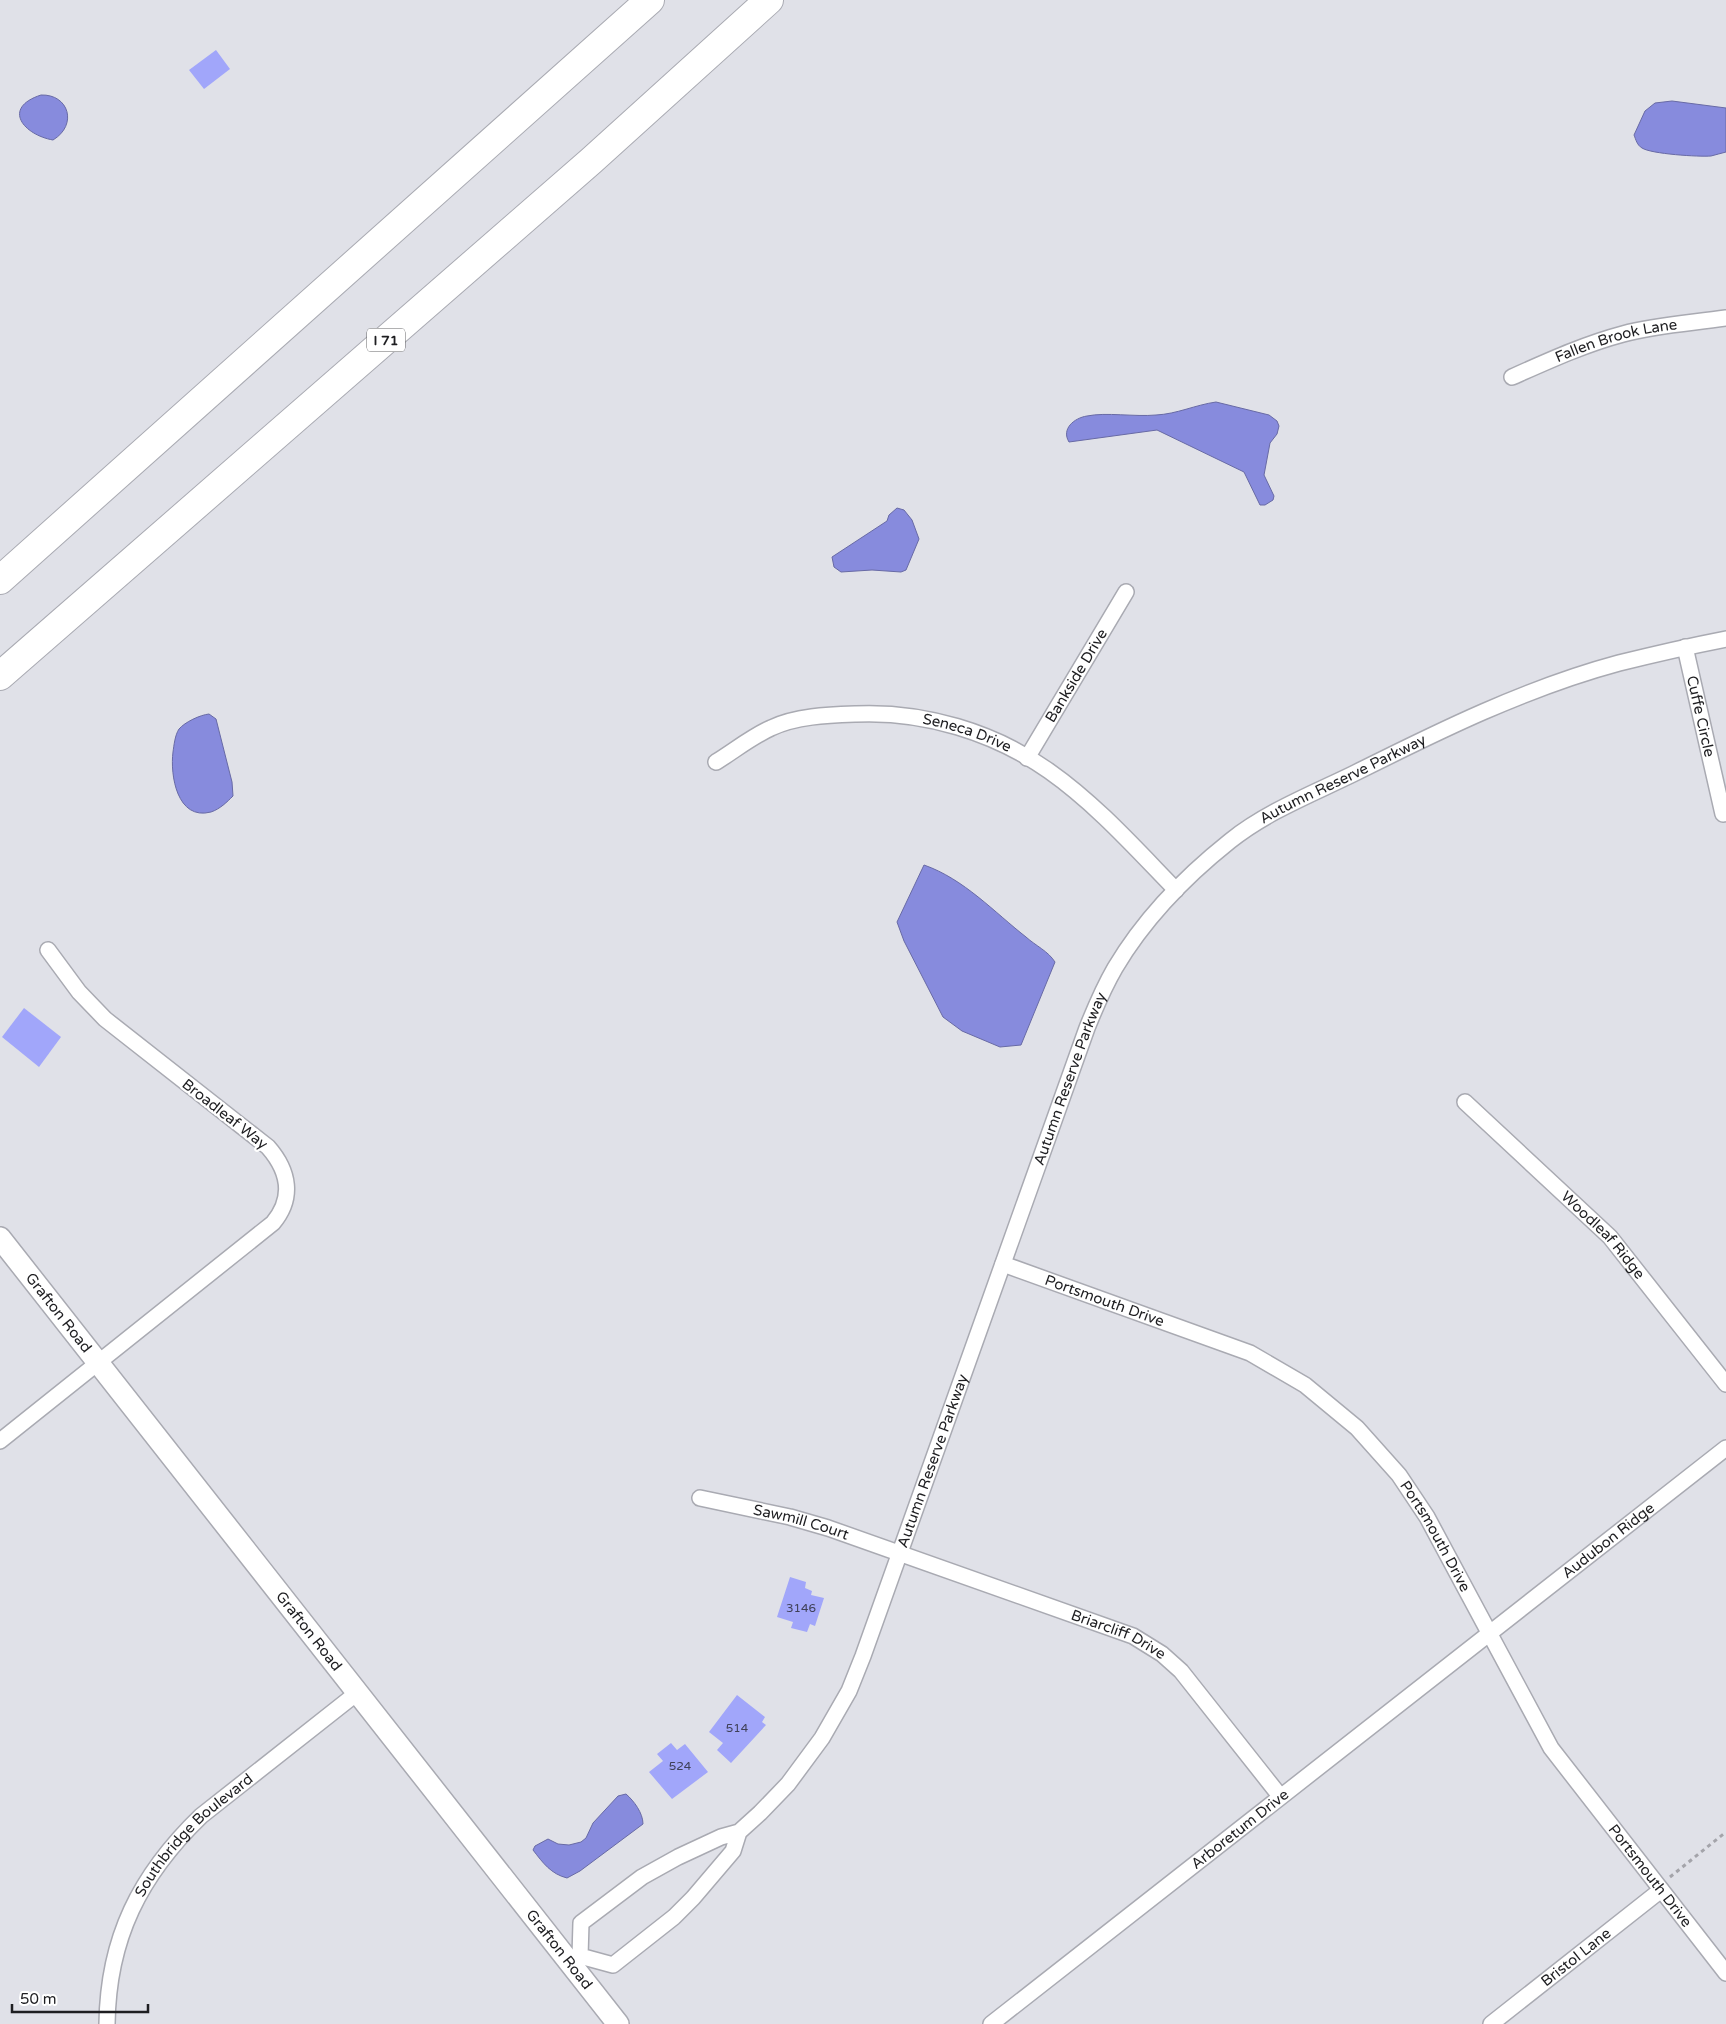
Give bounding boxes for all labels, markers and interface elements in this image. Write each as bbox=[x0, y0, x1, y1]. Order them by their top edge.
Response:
street label: Fallen Brook Lane bbox=[1552, 315, 1678, 366]
road number: I 71 bbox=[367, 328, 405, 352]
street label: Bankside Drive bbox=[1041, 625, 1111, 726]
street label: Cuffe Circle bbox=[1683, 674, 1719, 759]
street label: Seneca Drive bbox=[921, 710, 1015, 756]
street label: Autumn Reserve Parkway bbox=[1256, 731, 1429, 828]
street label: Autumn Reserve Parkway bbox=[1030, 989, 1110, 1168]
street label: Broadleaf Way bbox=[179, 1075, 271, 1153]
street label: Woodleaf Ridge bbox=[1558, 1187, 1649, 1283]
street label: Grafton Road bbox=[22, 1269, 96, 1356]
street label: Portsmouth Drive bbox=[1043, 1271, 1167, 1330]
street label: Autumn Reserve Parkway bbox=[893, 1372, 972, 1550]
street label: Portsmouth Drive bbox=[1396, 1477, 1474, 1595]
street label: Audubon Ridge bbox=[1558, 1499, 1658, 1582]
street label: Sawmill Court bbox=[752, 1501, 852, 1544]
street label: Grafton Road bbox=[272, 1588, 346, 1675]
house number: 3146 bbox=[786, 1601, 816, 1615]
street label: Briarcliff Drive bbox=[1069, 1606, 1169, 1663]
house number: 514 bbox=[726, 1721, 749, 1735]
house number: 524 bbox=[669, 1759, 692, 1773]
street label: Southbridge Boulevard bbox=[131, 1770, 256, 1900]
street label: Arboretum Drive bbox=[1187, 1785, 1292, 1873]
street label: Portsmouth Drive bbox=[1605, 1821, 1696, 1931]
street label: Grafton Road bbox=[522, 1906, 596, 1993]
street label: Bristol Lane bbox=[1537, 1924, 1614, 1990]
scale bar bbox=[12, 1982, 149, 2014]
text: 50 m bbox=[20, 1990, 57, 2008]

